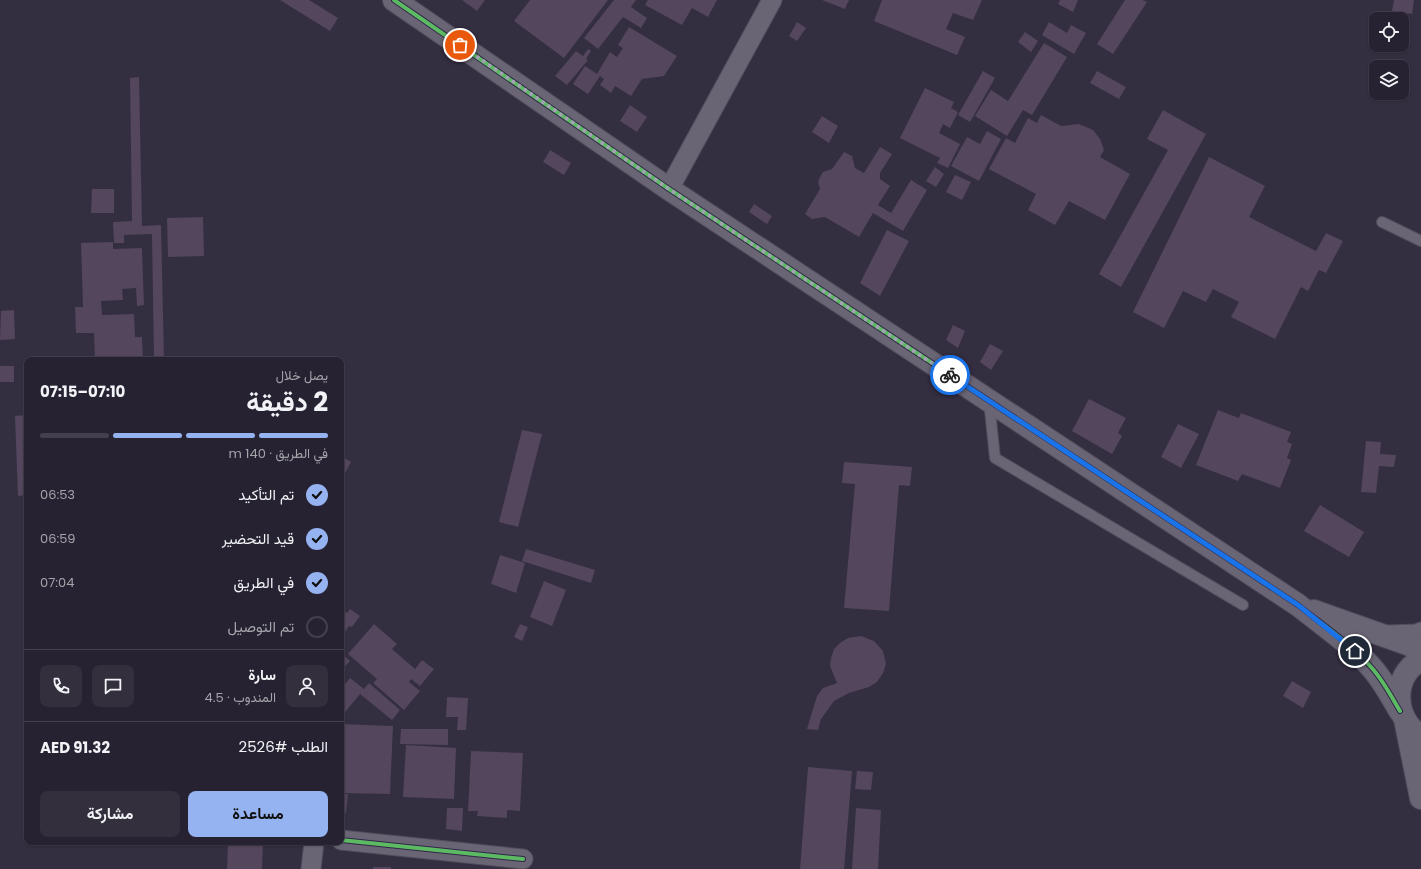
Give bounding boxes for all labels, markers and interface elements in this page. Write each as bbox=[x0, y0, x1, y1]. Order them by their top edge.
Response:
map controls bbox=[1369, 12, 1409, 100]
button: locate bbox=[1369, 12, 1409, 52]
pin bbox=[443, 28, 477, 62]
icon: bag bbox=[449, 34, 471, 56]
button: layers bbox=[1369, 60, 1409, 100]
courier bbox=[930, 355, 970, 395]
icon: bike bbox=[939, 364, 961, 386]
text: يصل خلال bbox=[276, 366, 328, 385]
text: 07:10–07:15 bbox=[40, 381, 125, 402]
text: 2 دقيقة bbox=[246, 384, 328, 420]
text: في الطريق · 140 m bbox=[228, 444, 328, 463]
text: تم التأكيد bbox=[238, 484, 294, 505]
icon: check bbox=[306, 484, 328, 506]
text: 06:53 bbox=[40, 485, 75, 504]
text: قيد التحضير bbox=[222, 528, 294, 549]
icon: check bbox=[306, 528, 328, 550]
text: 06:59 bbox=[40, 529, 76, 548]
text: في الطريق bbox=[233, 572, 294, 593]
icon: check bbox=[306, 572, 328, 594]
text: 07:04 bbox=[40, 573, 74, 592]
text: تم التوصيل bbox=[227, 616, 294, 637]
pin bbox=[1338, 634, 1372, 668]
icon: home bbox=[1344, 640, 1366, 662]
text: سارة bbox=[248, 664, 276, 685]
button: phone bbox=[40, 665, 82, 707]
button: chat bbox=[92, 665, 134, 707]
button: person bbox=[286, 665, 328, 707]
text: المندوب · 4.5 bbox=[205, 688, 276, 707]
text: الطلب #2526 bbox=[239, 736, 328, 757]
text: AED 91.32 bbox=[40, 737, 110, 758]
button: مشاركة bbox=[40, 791, 180, 837]
button: مساعدة bbox=[188, 791, 328, 837]

